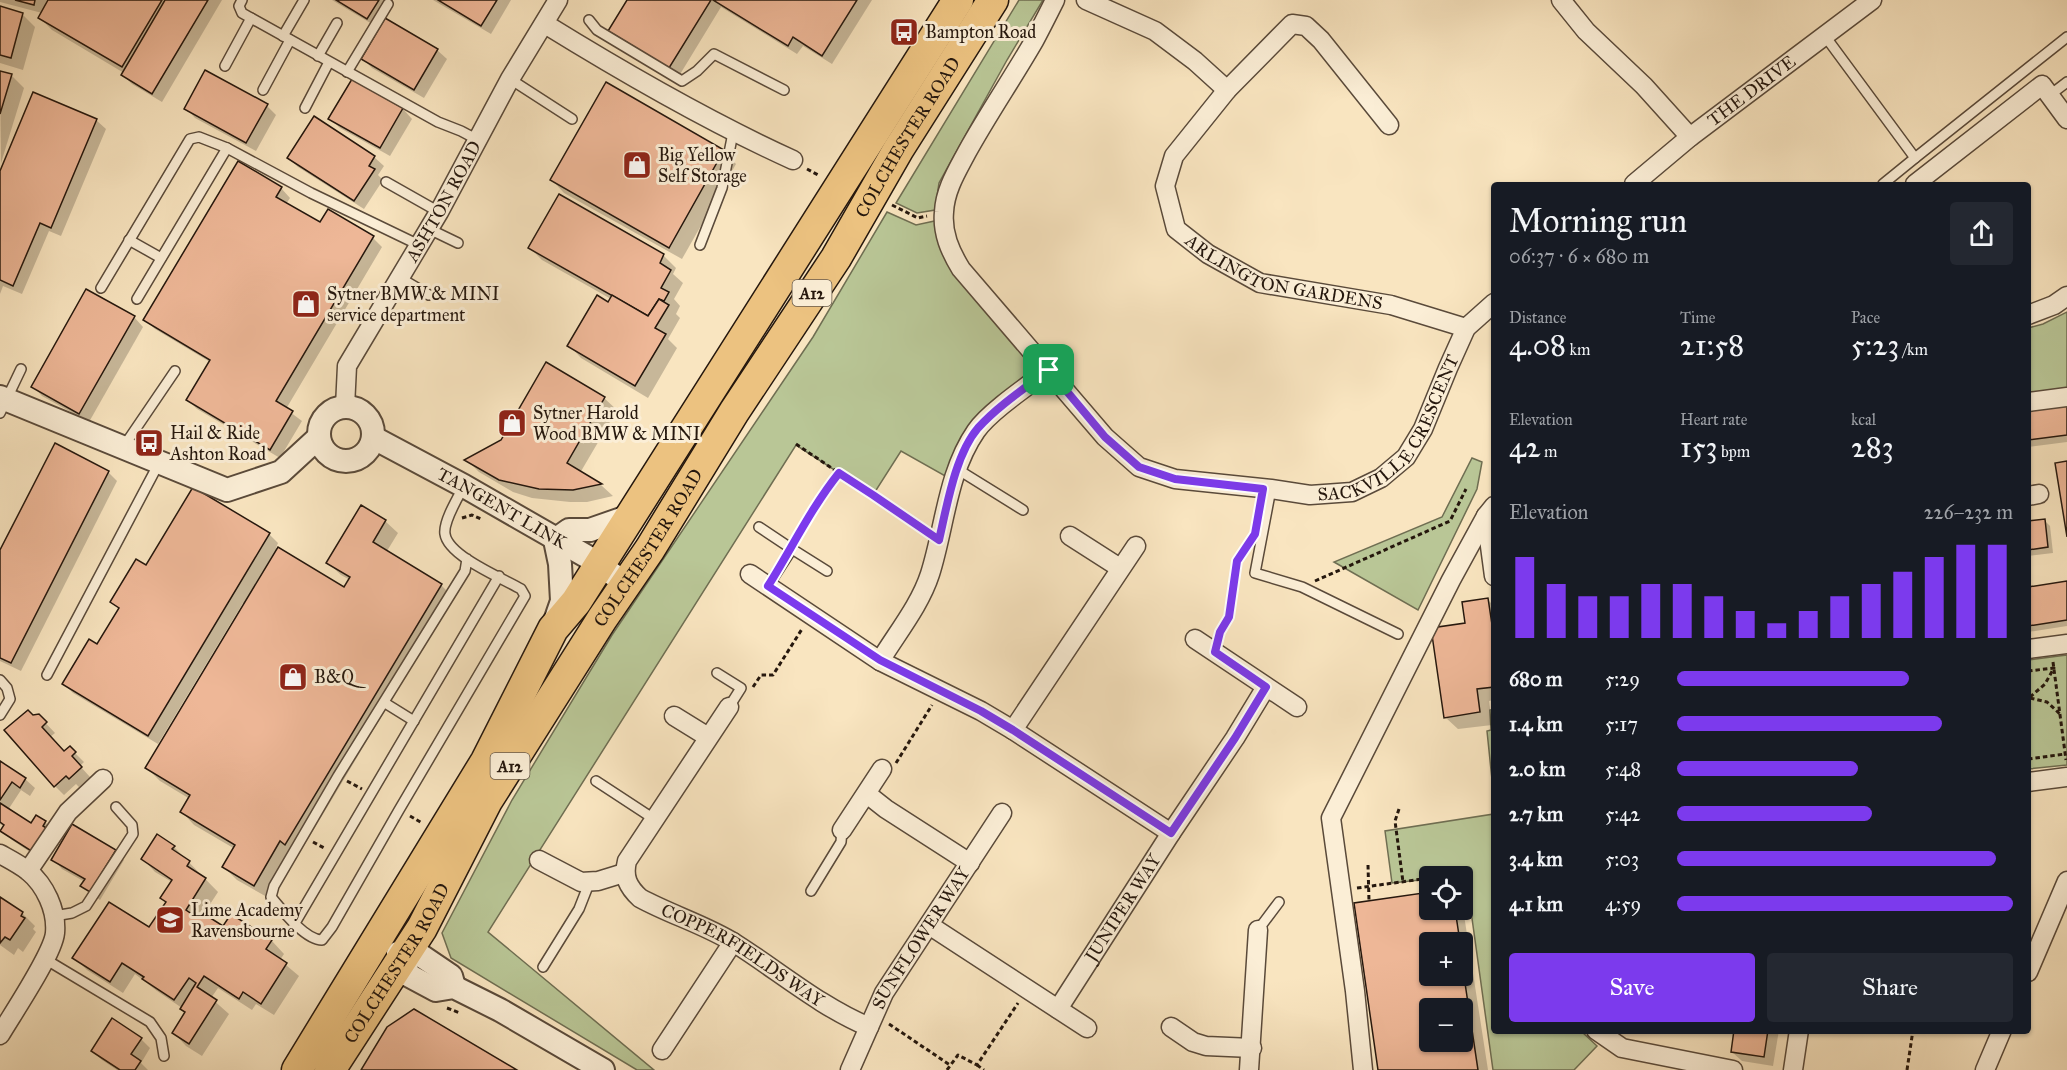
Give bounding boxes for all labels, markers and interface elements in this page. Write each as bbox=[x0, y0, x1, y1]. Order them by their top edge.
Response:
bus stop icon: Bampton Road bbox=[888, 16, 920, 48]
place label: Bampton Road bbox=[925, 21, 1036, 43]
street label: THE DRIVE bbox=[1703, 50, 1800, 131]
street label: COLCHESTER ROAD bbox=[851, 53, 965, 221]
street label: ASHTON ROAD bbox=[400, 137, 486, 267]
place label: Big Yellow Self Storage bbox=[658, 144, 747, 188]
shop icon: Big Yellow Self Storage bbox=[621, 149, 653, 181]
text: Morning run bbox=[1509, 201, 1687, 241]
button: share bbox=[1950, 202, 2013, 265]
street label: ARLINGTON GARDENS bbox=[1180, 229, 1384, 314]
text: 06:37 · 6 × 680 m bbox=[1509, 244, 1649, 268]
road number: A12 bbox=[792, 280, 832, 306]
place label: Sytner BMW & MINI service department bbox=[327, 283, 500, 326]
shop icon: Sytner BMW & MINI service department bbox=[290, 288, 322, 320]
text: Distance bbox=[1509, 308, 1566, 327]
text: Time bbox=[1680, 308, 1715, 327]
text: Pace bbox=[1851, 308, 1880, 327]
text: 4.08 bbox=[1509, 327, 1566, 363]
text: 21:58 bbox=[1680, 327, 1744, 363]
text: 5:23 bbox=[1851, 327, 1899, 363]
text: km bbox=[1566, 340, 1590, 359]
text: /km bbox=[1899, 340, 1928, 359]
pin bbox=[1023, 344, 1074, 395]
street label: SACKVILLE CRESCENT bbox=[1317, 351, 1464, 505]
icon: arrive bbox=[1032, 353, 1065, 386]
place label: Sytner Harold Wood BMW & MINI bbox=[533, 402, 701, 445]
shop icon: Sytner Harold Wood BMW & MINI bbox=[496, 407, 528, 439]
text: Elevation bbox=[1509, 410, 1573, 429]
text: Heart rate bbox=[1680, 410, 1747, 429]
text: kcal bbox=[1851, 410, 1876, 429]
place label: Hail & Ride Ashton Road bbox=[169, 422, 266, 465]
bus stop icon: Hail & Ride Ashton Road bbox=[133, 427, 165, 459]
text: 42 bbox=[1509, 429, 1541, 465]
text: 153 bbox=[1680, 429, 1718, 465]
text: 283 bbox=[1851, 429, 1894, 465]
text: m bbox=[1541, 442, 1557, 461]
text: bpm bbox=[1718, 442, 1750, 461]
street label: TANGENT LINK bbox=[433, 463, 572, 554]
street label: COLCHESTER ROAD bbox=[589, 465, 707, 631]
text: Elevation bbox=[1509, 500, 1588, 524]
text: 226–232 m bbox=[1924, 500, 2013, 524]
shop icon: B&Q bbox=[277, 661, 309, 693]
place label: B&Q bbox=[314, 666, 366, 688]
text: 680 m bbox=[1509, 667, 1563, 691]
text: 5:29 bbox=[1605, 667, 1640, 691]
text: 1.4 km bbox=[1509, 712, 1563, 736]
text: 5:17 bbox=[1605, 712, 1638, 736]
road number: A12 bbox=[490, 753, 530, 779]
text: 2.0 km bbox=[1509, 757, 1565, 781]
text: 5:48 bbox=[1605, 757, 1641, 781]
text: 2.7 km bbox=[1509, 802, 1563, 826]
text: 5:42 bbox=[1605, 802, 1640, 826]
text: 3.4 km bbox=[1509, 847, 1563, 871]
text: 5:03 bbox=[1605, 847, 1639, 871]
street label: JUNIPER WAY bbox=[1079, 850, 1166, 968]
street label: SUNFLOWER WAY bbox=[867, 863, 975, 1012]
map controls bbox=[1419, 866, 1473, 1052]
button: locate bbox=[1419, 866, 1473, 920]
street label: COLCHESTER ROAD bbox=[339, 879, 454, 1048]
text: 4.1 km bbox=[1509, 892, 1563, 916]
text: 4:59 bbox=[1605, 892, 1641, 916]
place label: Lime Academy Ravensbourne bbox=[191, 899, 303, 942]
street label: COPPERFIELDS WAY bbox=[658, 899, 828, 1012]
school or university icon: Lime Academy Ravensbourne bbox=[154, 904, 186, 936]
button: + bbox=[1419, 932, 1473, 986]
button: Save bbox=[1509, 953, 1755, 1022]
button: Share bbox=[1767, 953, 2013, 1022]
button: − bbox=[1419, 998, 1473, 1052]

